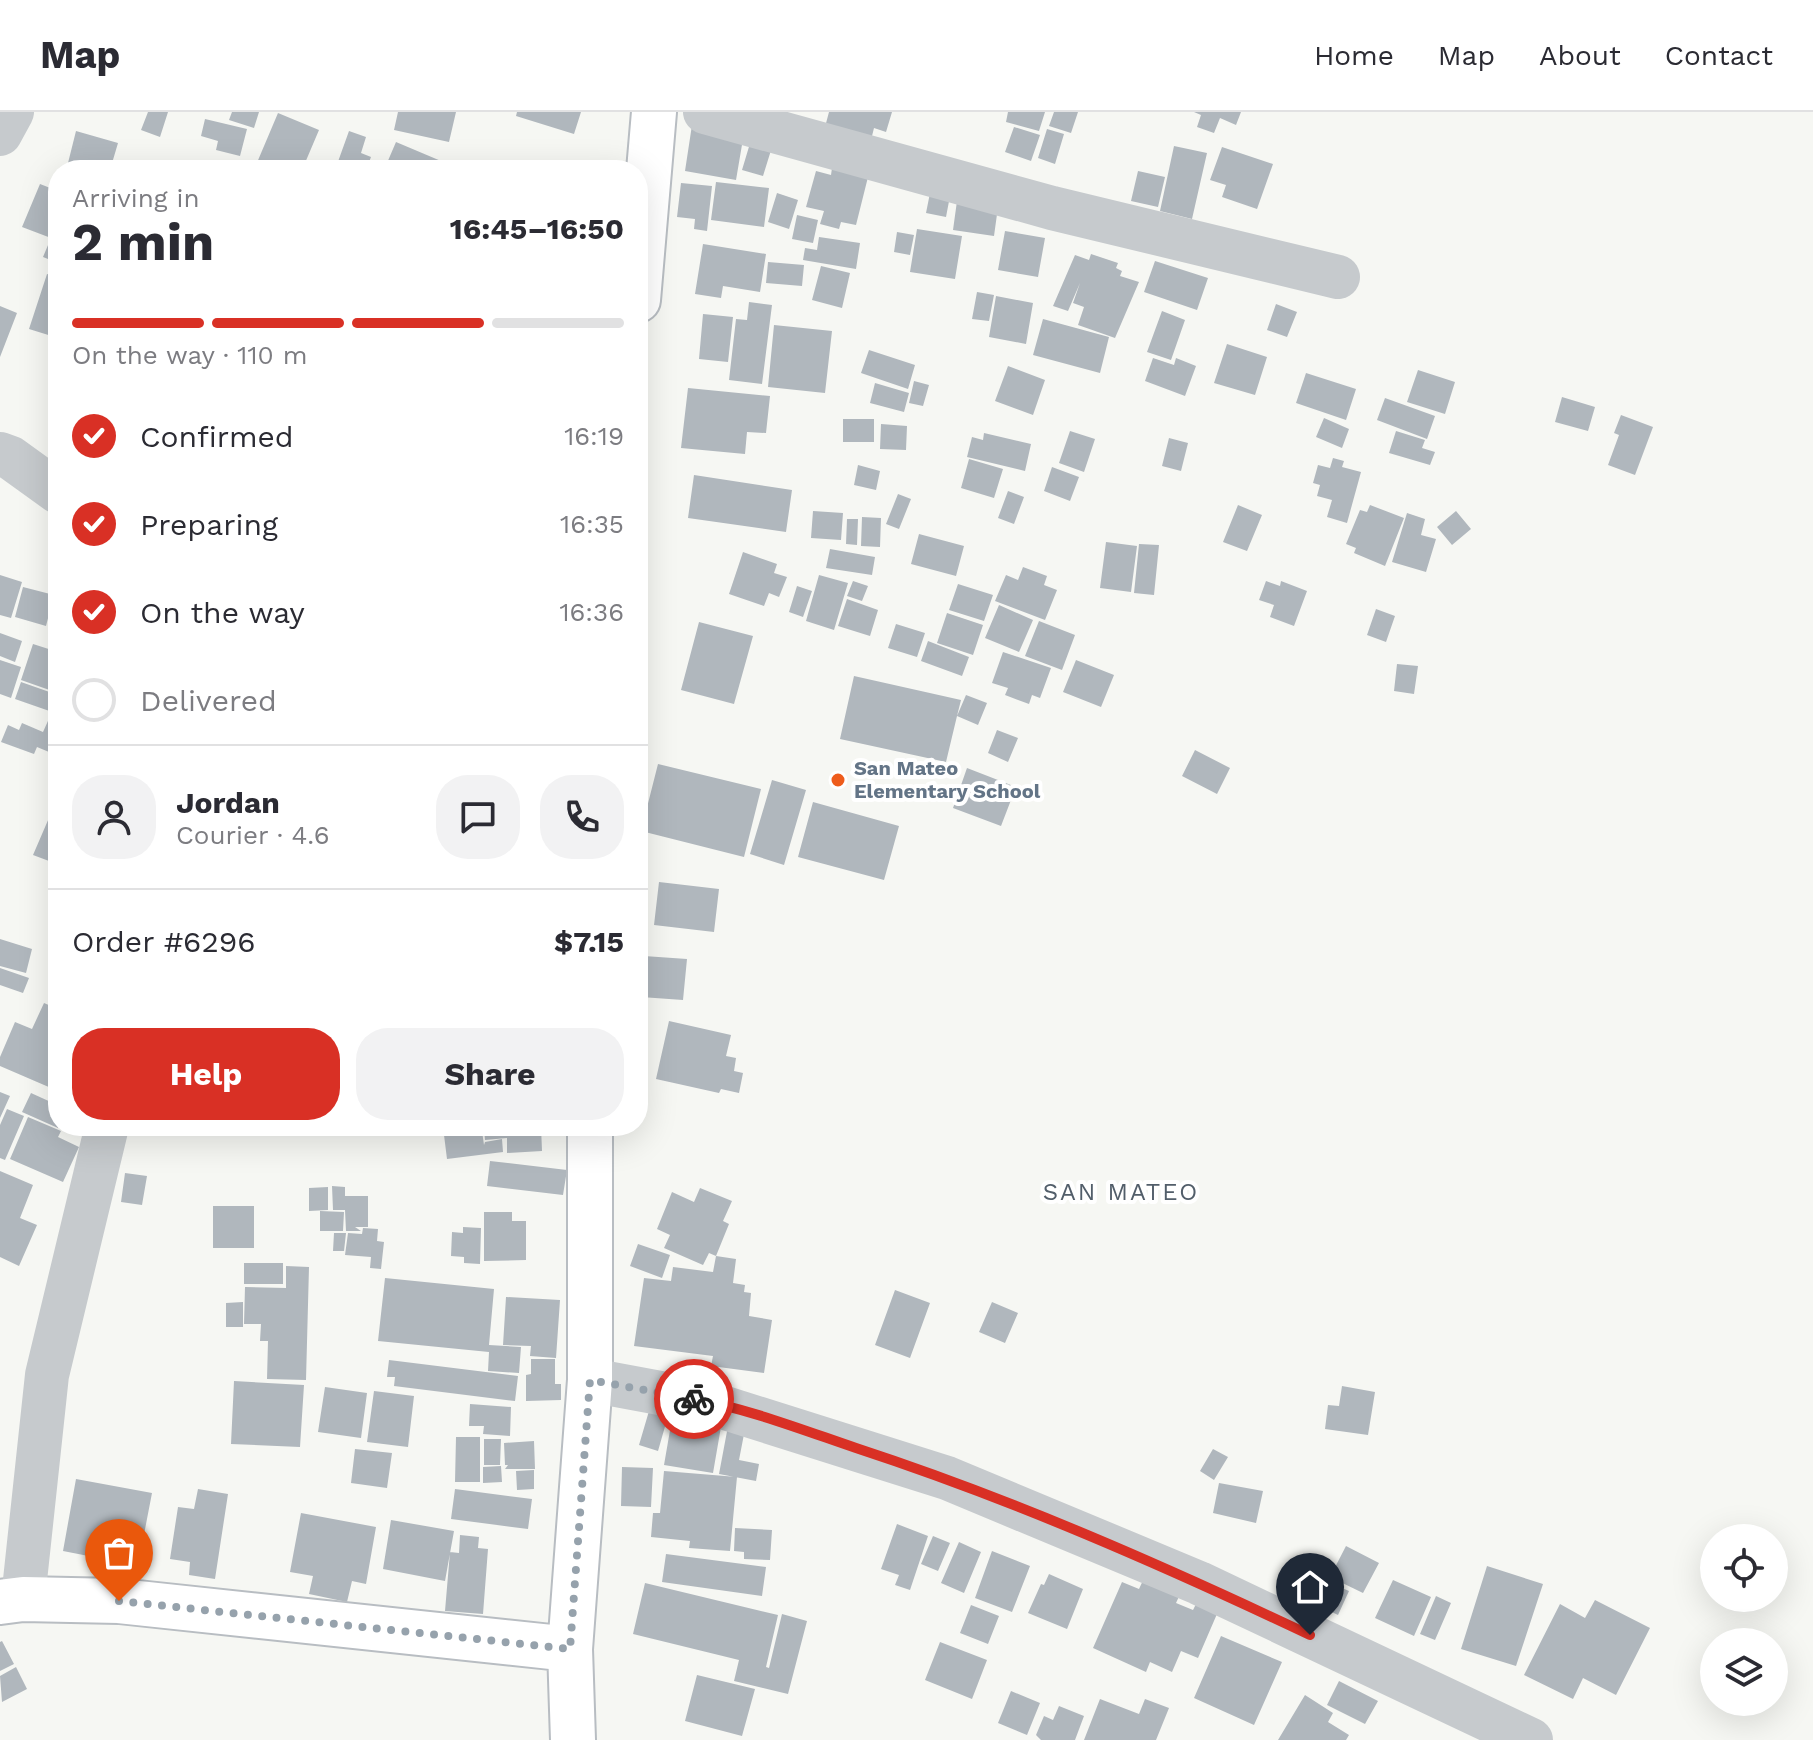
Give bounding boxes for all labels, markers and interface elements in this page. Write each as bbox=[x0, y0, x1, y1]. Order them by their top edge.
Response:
text: Map bbox=[40, 33, 120, 77]
text: Home bbox=[1314, 39, 1394, 72]
text: Map bbox=[1438, 39, 1495, 72]
text: About bbox=[1539, 39, 1621, 72]
text: Contact bbox=[1665, 39, 1773, 72]
text: Arriving in bbox=[72, 183, 200, 213]
text: 16:45–16:50 bbox=[450, 211, 624, 246]
text: 2 min bbox=[72, 212, 214, 273]
text: On the way · 110 m bbox=[72, 340, 307, 370]
icon: check bbox=[72, 414, 116, 458]
text: Confirmed bbox=[140, 419, 294, 454]
text: 16:19 bbox=[564, 421, 624, 451]
icon: check bbox=[72, 502, 116, 546]
text: Preparing bbox=[140, 507, 278, 542]
text: 16:35 bbox=[560, 509, 624, 539]
icon: check bbox=[72, 590, 116, 634]
text: On the way bbox=[140, 595, 305, 630]
text: 16:36 bbox=[559, 597, 624, 627]
text: Delivered bbox=[140, 683, 277, 718]
place label: San Mateo Elementary School bbox=[854, 756, 1041, 803]
marker: San Mateo Elementary School bbox=[829, 771, 847, 789]
button: person bbox=[72, 775, 156, 859]
button: chat bbox=[436, 775, 520, 859]
button: phone bbox=[540, 775, 624, 859]
text: Jordan bbox=[176, 785, 280, 820]
text: Courier · 4.6 bbox=[176, 820, 330, 850]
text: Order #6296 bbox=[72, 924, 256, 959]
text: $7.15 bbox=[554, 924, 624, 959]
button: Help bbox=[72, 1028, 340, 1120]
button: Share bbox=[356, 1028, 624, 1120]
district label: SAN MATEO bbox=[1043, 1178, 1199, 1206]
courier bbox=[654, 1359, 734, 1439]
icon: bike bbox=[672, 1377, 716, 1421]
pin bbox=[85, 1519, 153, 1601]
map controls bbox=[1700, 1524, 1788, 1716]
button: locate bbox=[1700, 1524, 1788, 1612]
icon: bag bbox=[97, 1531, 141, 1575]
pin bbox=[1276, 1553, 1344, 1635]
icon: home bbox=[1288, 1565, 1332, 1609]
button: layers bbox=[1700, 1628, 1788, 1716]

